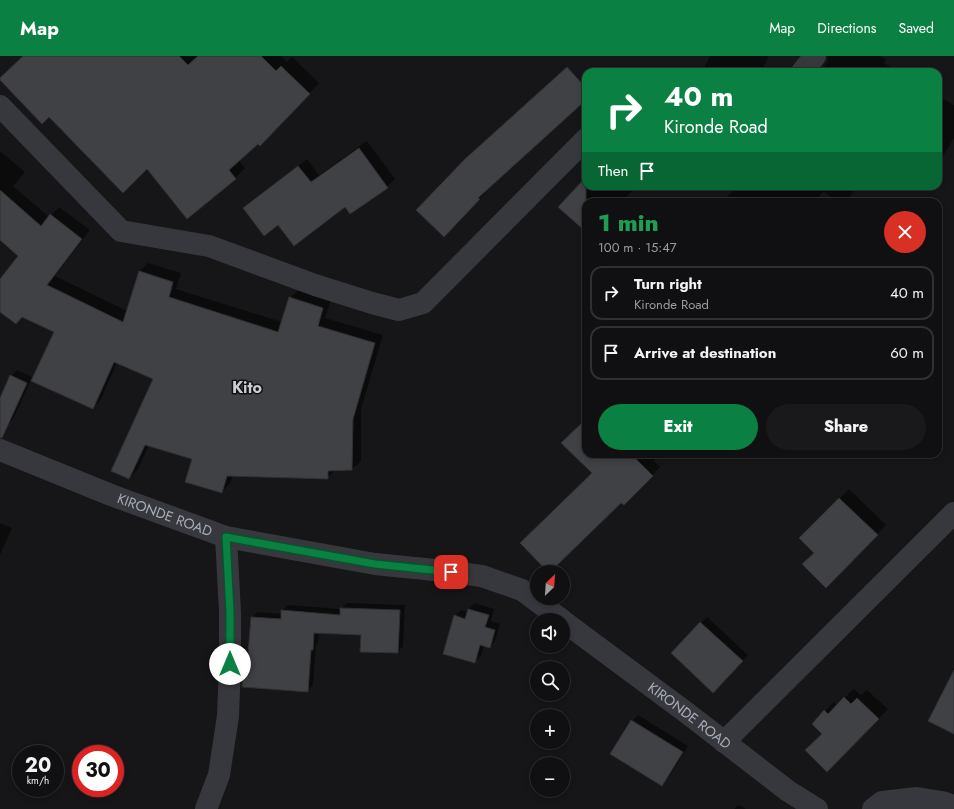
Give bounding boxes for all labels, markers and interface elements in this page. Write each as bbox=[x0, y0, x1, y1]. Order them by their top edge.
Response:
text: Map bbox=[20, 15, 59, 42]
text: Map bbox=[769, 18, 795, 38]
text: Directions bbox=[817, 18, 877, 38]
text: Saved bbox=[899, 18, 934, 38]
text: 40 m bbox=[664, 76, 733, 117]
icon: right bbox=[598, 84, 650, 136]
text: Kironde Road bbox=[664, 114, 768, 140]
text: Then bbox=[598, 160, 628, 182]
icon: arrive bbox=[636, 160, 658, 182]
text: 1 min bbox=[598, 205, 659, 240]
button: close bbox=[884, 211, 926, 253]
text: 100 m · 15:47 bbox=[598, 238, 677, 257]
text: Turn right bbox=[634, 273, 702, 295]
icon: right bbox=[600, 282, 622, 304]
text: 40 m bbox=[890, 282, 924, 304]
text: Kironde Road bbox=[634, 295, 709, 314]
icon: arrive bbox=[600, 342, 622, 364]
text: Arrive at destination bbox=[634, 342, 776, 364]
text: 60 m bbox=[890, 342, 924, 364]
district label: Kito bbox=[232, 376, 262, 399]
button: Exit bbox=[598, 404, 758, 450]
button: Share bbox=[766, 404, 926, 450]
street label: KIRONDE ROAD bbox=[114, 488, 215, 541]
pin bbox=[434, 555, 468, 589]
icon: arrive bbox=[440, 561, 462, 583]
north arrow bbox=[530, 565, 570, 605]
map controls bbox=[530, 565, 570, 797]
button: sound bbox=[530, 613, 570, 653]
position arrow bbox=[209, 643, 251, 685]
button: search bbox=[530, 661, 570, 701]
street label: KIRONDE ROAD bbox=[644, 677, 735, 754]
button: + bbox=[530, 709, 570, 749]
speed limit sign: 30 bbox=[72, 745, 124, 797]
text: 20 bbox=[25, 751, 51, 780]
button: − bbox=[530, 757, 570, 797]
text: km/h bbox=[27, 773, 49, 788]

